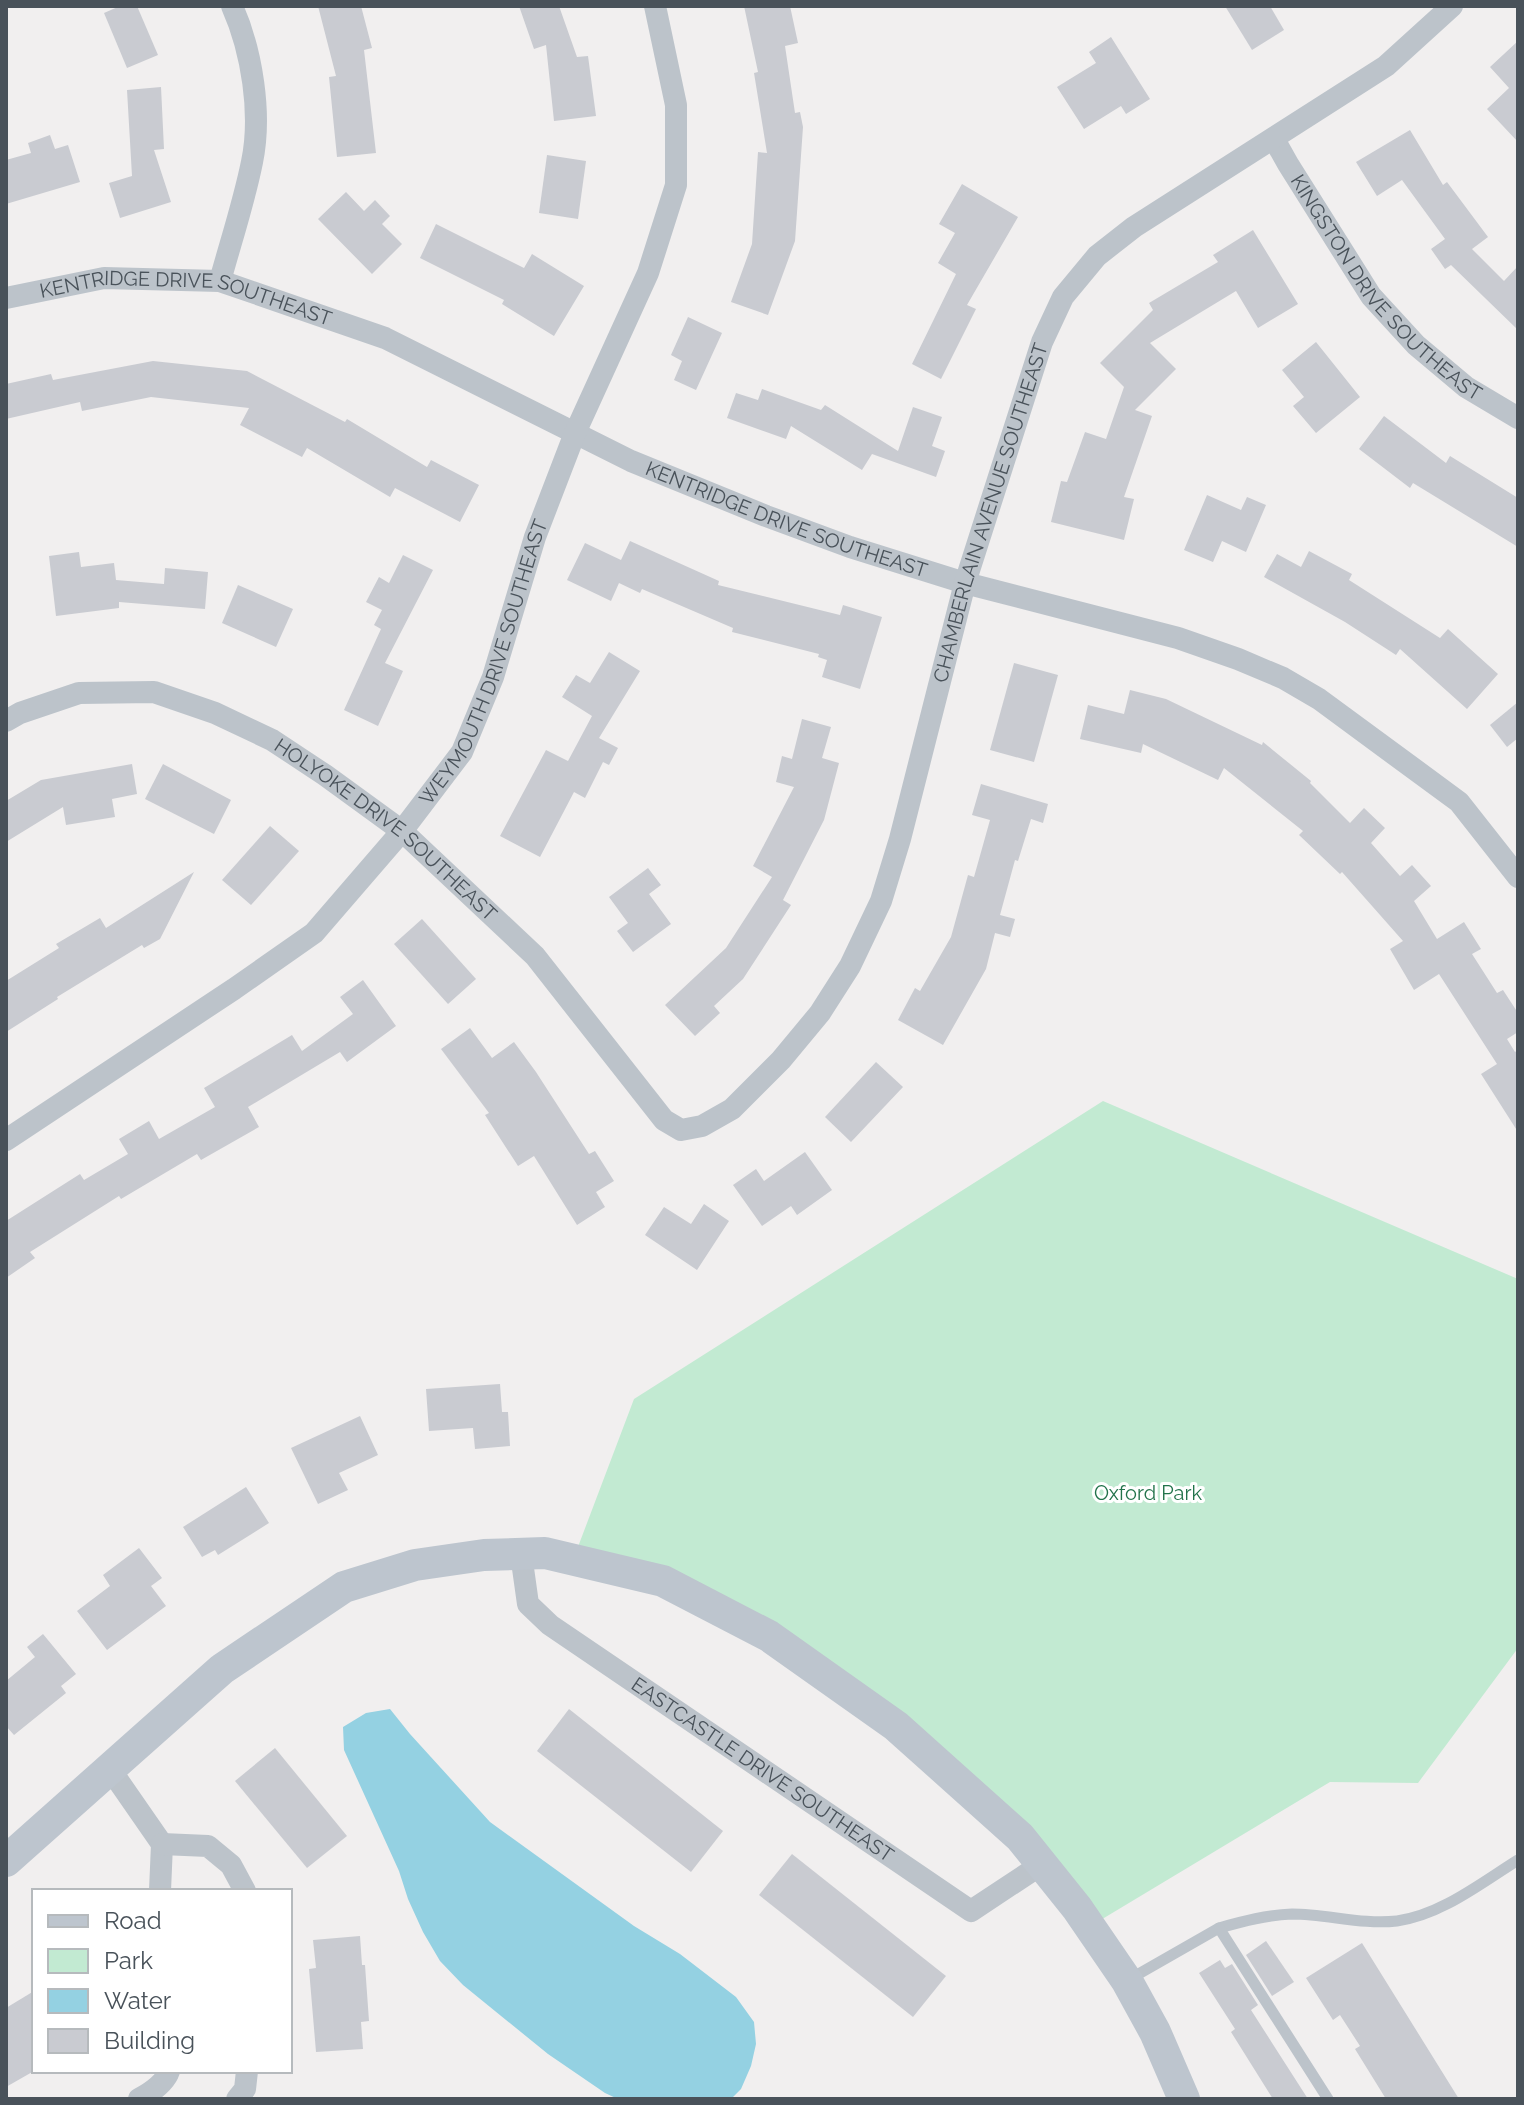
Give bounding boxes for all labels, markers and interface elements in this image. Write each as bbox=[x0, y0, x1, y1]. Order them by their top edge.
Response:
street label: KINGSTON DRIVE SOUTHEAST bbox=[1286, 170, 1486, 406]
street label: KENTRIDGE DRIVE SOUTHEAST bbox=[37, 266, 335, 331]
street label: CHAMBERLAIN AVENUE SOUTHEAST bbox=[928, 340, 1053, 685]
street label: KENTRIDGE DRIVE SOUTHEAST bbox=[642, 456, 930, 583]
street label: WEYMOUTH DRIVE SOUTHEAST bbox=[414, 516, 553, 810]
street label: HOLYOKE DRIVE SOUTHEAST bbox=[270, 733, 502, 926]
park label: Oxford Park bbox=[1094, 1481, 1202, 1505]
street label: EASTCASTLE DRIVE SOUTHEAST bbox=[627, 1672, 898, 1867]
legend bbox=[32, 1889, 292, 2073]
text: Road bbox=[104, 1906, 162, 1935]
text: Park bbox=[104, 1946, 153, 1975]
text: Water bbox=[104, 1986, 172, 2015]
text: Building bbox=[104, 2026, 195, 2055]

